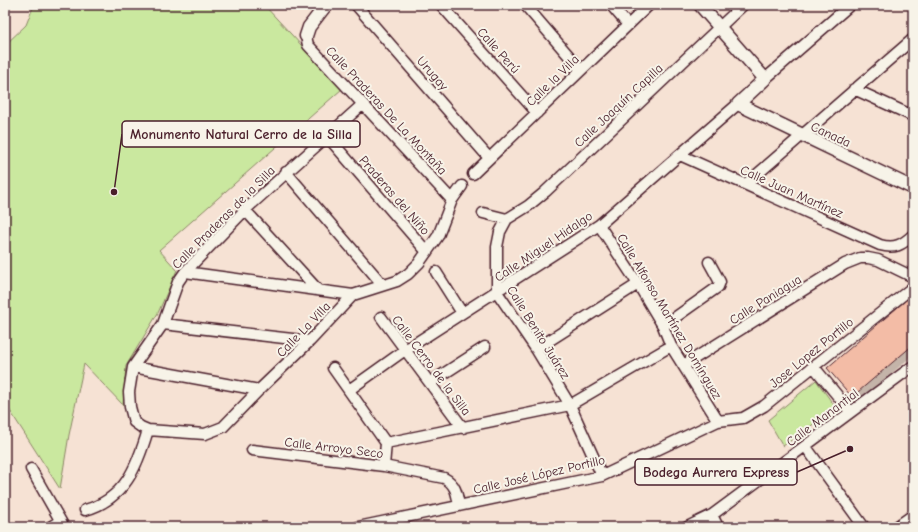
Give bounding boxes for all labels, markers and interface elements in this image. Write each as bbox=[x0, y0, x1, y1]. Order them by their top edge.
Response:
street label: Calle Perú bbox=[474, 24, 523, 76]
street label: Calle Praderas De La Montaña bbox=[323, 43, 450, 178]
street label: Calle la Villa bbox=[523, 52, 582, 109]
street label: Urugay bbox=[414, 53, 452, 94]
street label: Calle Joaquín Capilla bbox=[571, 60, 666, 150]
street label: Canada bbox=[809, 119, 853, 150]
callout: Monumento Natural Cerro de la Silla bbox=[122, 121, 360, 147]
text: Monumento Natural Cerro de la Silla bbox=[130, 126, 352, 143]
street label: Praderas del Niño bbox=[356, 153, 433, 238]
street label: Calle Juan Martínez bbox=[738, 162, 846, 221]
street label: Calle Praderas de la Silla bbox=[169, 163, 278, 272]
street label: Calle Miguel Hidalgo bbox=[491, 208, 595, 285]
street label: Calle Alfonso Martínez Domínguez bbox=[614, 231, 725, 402]
street label: Calle Paniagua bbox=[727, 271, 804, 327]
street label: Calle Benito Juárez bbox=[504, 283, 573, 382]
street label: Calle La Villa bbox=[273, 299, 333, 360]
street label: Calle Cerro de la Silla bbox=[389, 312, 474, 418]
street label: Jose Lopez Portillo bbox=[766, 314, 856, 391]
street label: Calle Manantial bbox=[783, 385, 861, 449]
street label: Calle Arroyo Seco bbox=[284, 434, 384, 461]
street label: Calle José López Portillo bbox=[472, 452, 607, 497]
callout: Bodega Aurrera Express bbox=[635, 459, 797, 485]
text: Bodega Aurrera Express bbox=[643, 464, 789, 481]

